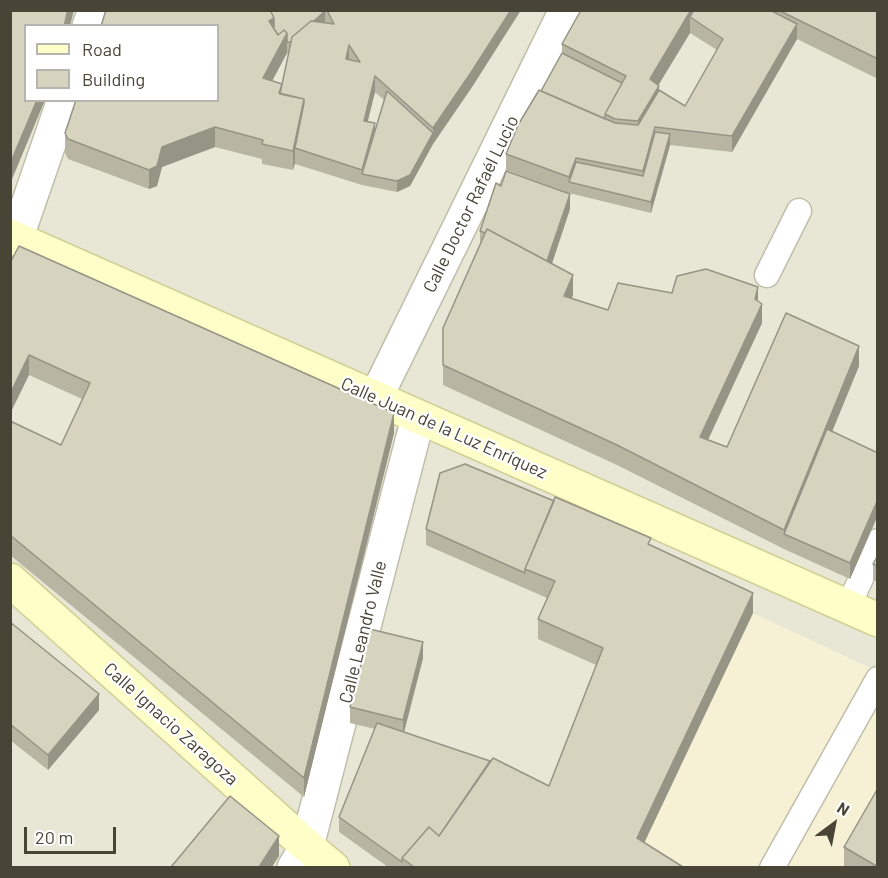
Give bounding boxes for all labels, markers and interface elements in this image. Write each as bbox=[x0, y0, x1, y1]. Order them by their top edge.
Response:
legend bbox=[24, 24, 219, 102]
text: Road bbox=[82, 38, 122, 60]
text: Building bbox=[82, 68, 145, 90]
street label: Calle Doctor Rafaél Lucio bbox=[419, 112, 523, 296]
street label: Calle Juan de la Luz Enríquez bbox=[337, 373, 551, 483]
street label: Calle Leandro Valle bbox=[335, 558, 391, 706]
street label: Calle Ignacio Zaragoza bbox=[99, 658, 243, 790]
north arrow bbox=[804, 794, 864, 854]
text: N bbox=[834, 797, 853, 819]
scale bar bbox=[27, 815, 118, 853]
text: 20 m bbox=[35, 826, 73, 848]

